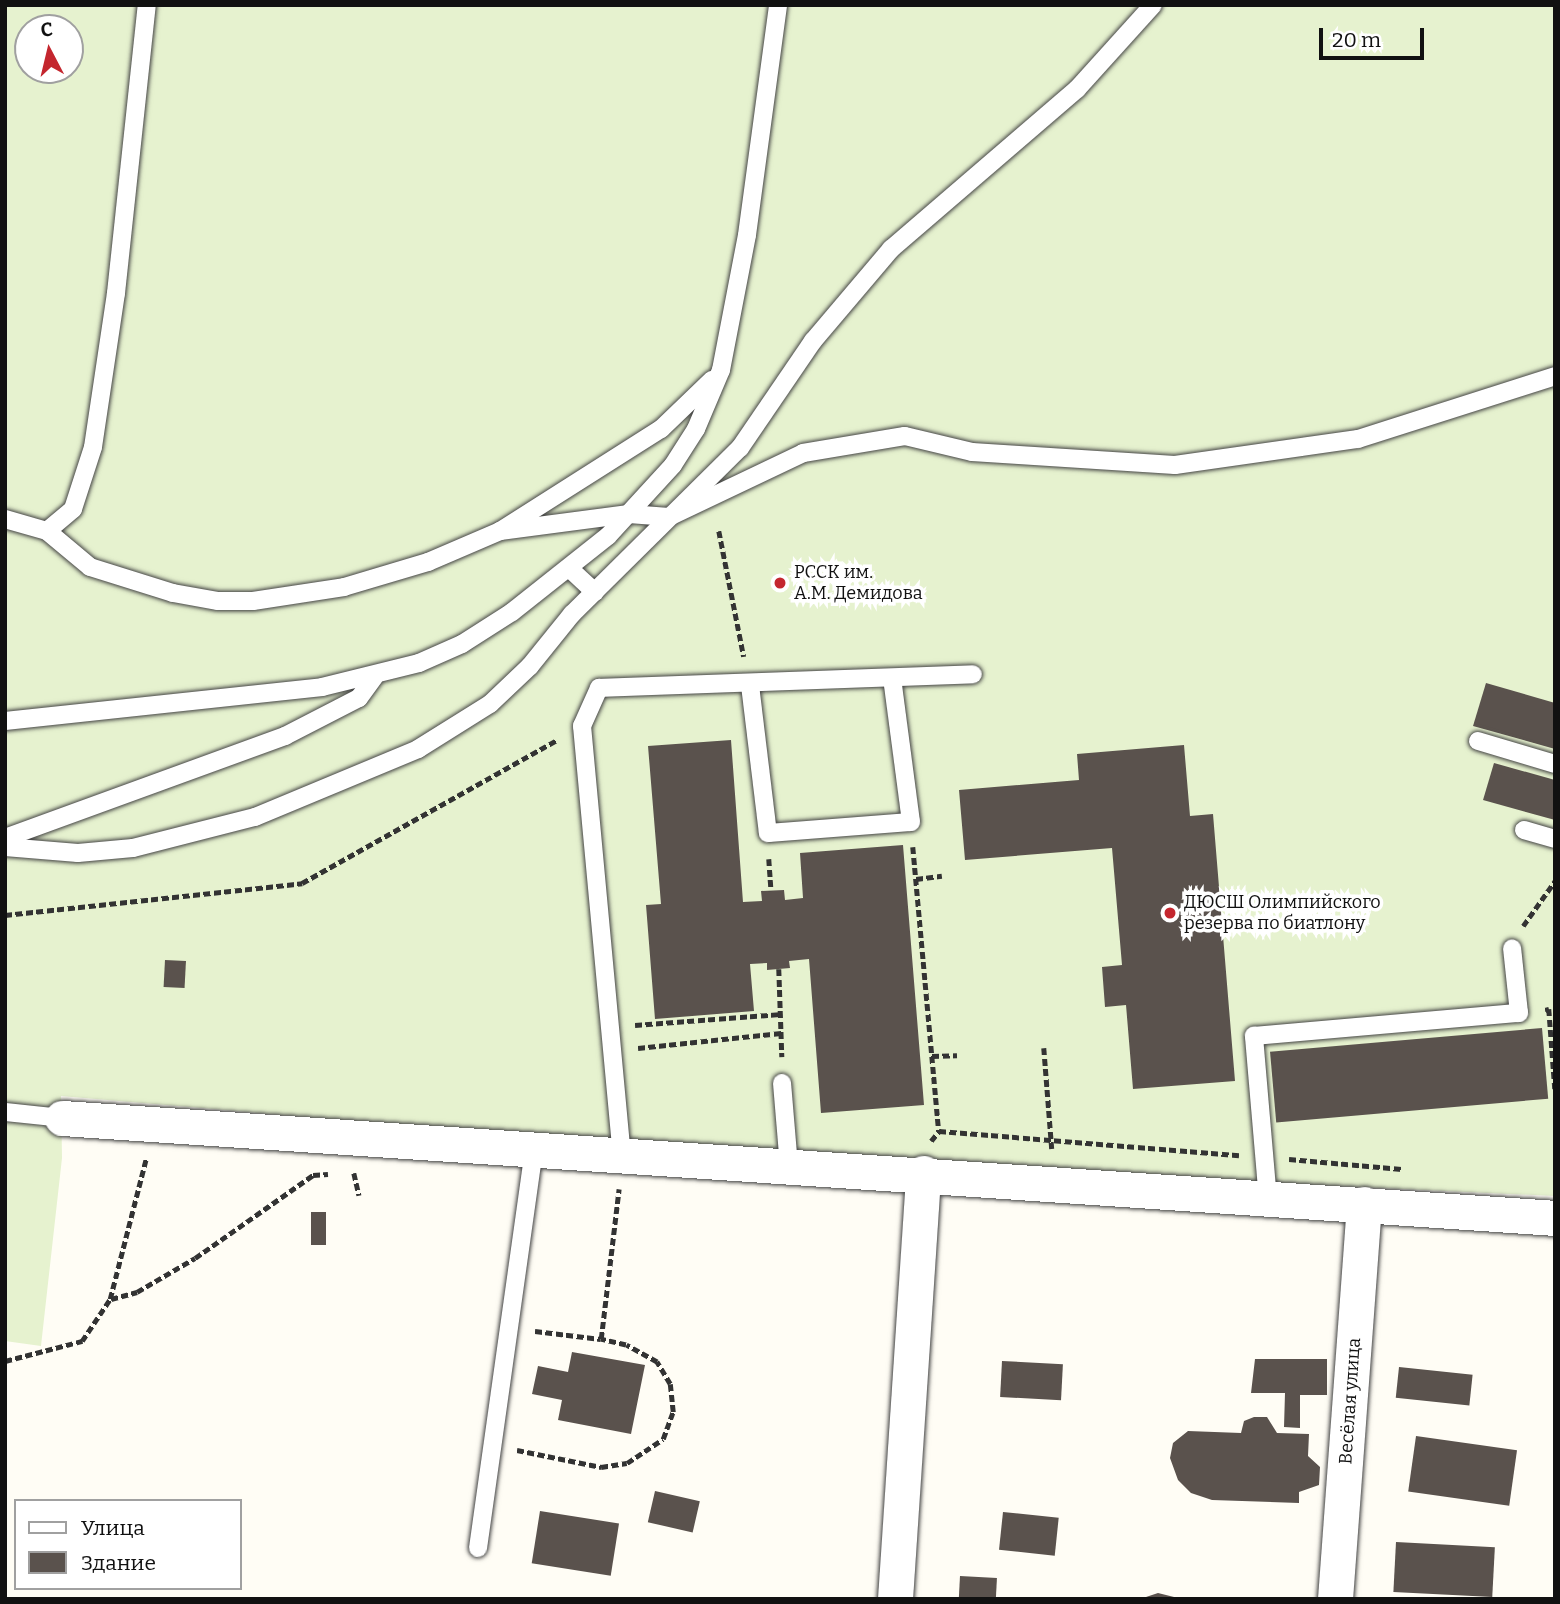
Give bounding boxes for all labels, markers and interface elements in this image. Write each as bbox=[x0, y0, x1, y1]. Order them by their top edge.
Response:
north arrow bbox=[14, 14, 84, 84]
scale bar bbox=[1322, 14, 1427, 58]
text: С bbox=[39, 17, 54, 42]
text: 20 m bbox=[1332, 27, 1381, 53]
place label: РССК им. А.М. Демидова bbox=[794, 562, 923, 604]
marker: РССК им. А.М. Демидова bbox=[772, 575, 788, 591]
place label: ДЮСШ Олимпийского резерва по биатлону bbox=[1184, 892, 1381, 934]
marker: ДЮСШ Олимпийского резерва по биатлону bbox=[1162, 905, 1178, 921]
street label: Весёлая улица bbox=[1335, 1337, 1365, 1465]
legend bbox=[14, 1499, 242, 1590]
text: Улица bbox=[81, 1515, 145, 1541]
text: Здание bbox=[81, 1550, 156, 1576]

